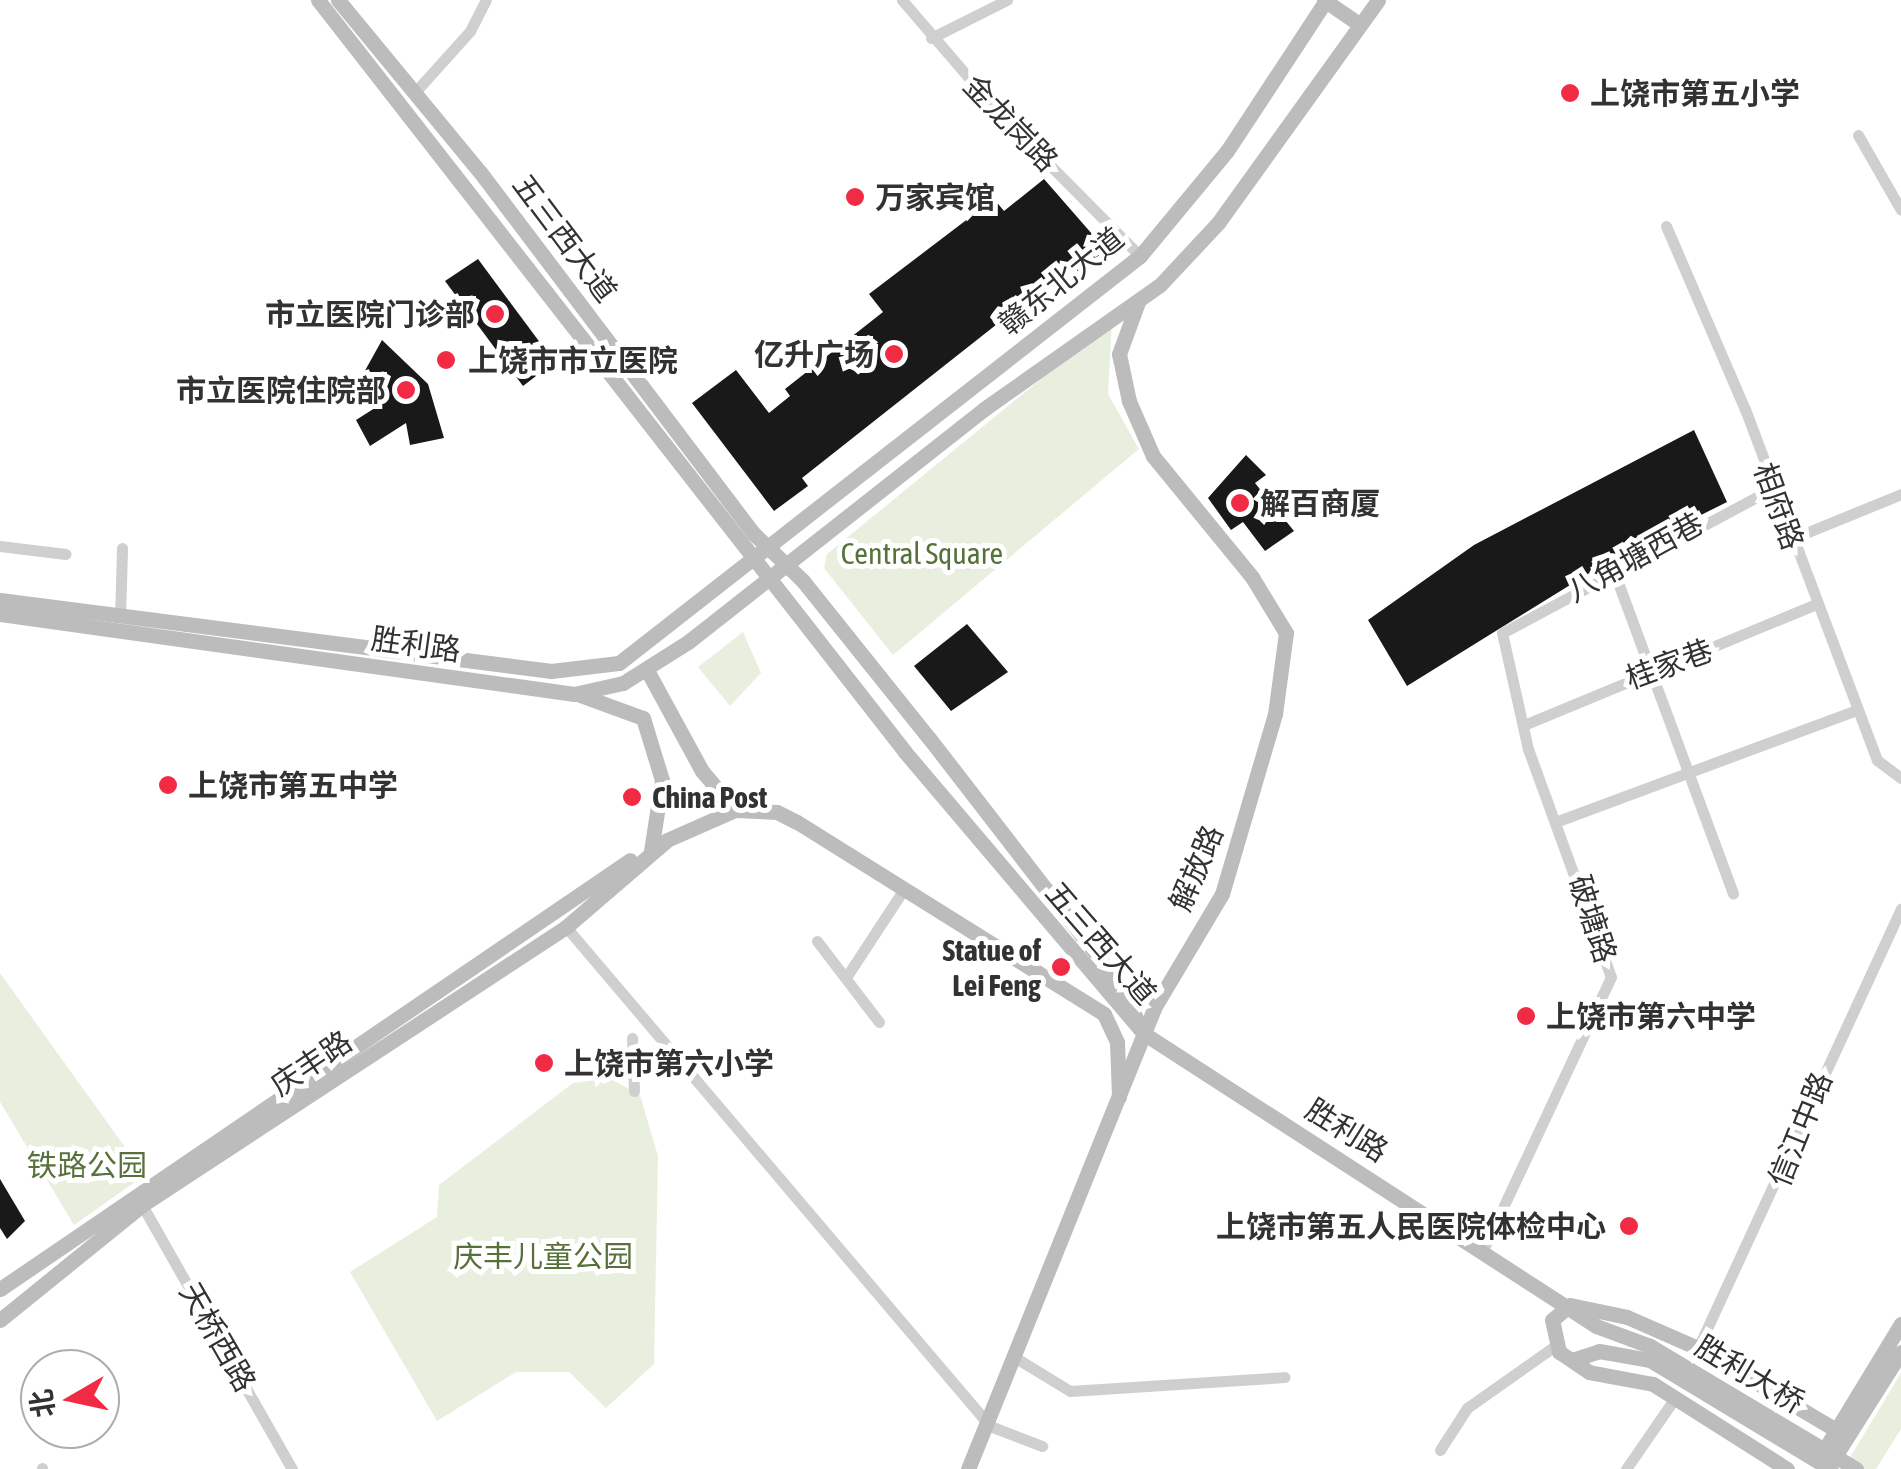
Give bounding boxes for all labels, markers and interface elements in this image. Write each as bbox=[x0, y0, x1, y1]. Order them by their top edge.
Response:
street label: 金龙岗路 bbox=[956, 67, 1066, 179]
place label: 上饶市第五小学 bbox=[1590, 75, 1800, 111]
marker: 上饶市第五小学 bbox=[1559, 82, 1581, 104]
street label: 五三西大道 bbox=[505, 167, 625, 309]
place label: 万家宾馆 bbox=[875, 179, 995, 215]
marker: 万家宾馆 bbox=[844, 186, 866, 208]
street label: 赣东北大道 bbox=[991, 220, 1131, 342]
place label: 市立医院门诊部 bbox=[265, 296, 475, 332]
marker: 市立医院门诊部 bbox=[484, 303, 506, 325]
place label: 亿升广场 bbox=[754, 336, 874, 372]
place label: 上饶市市立医院 bbox=[468, 342, 678, 378]
marker: 亿升广场 bbox=[883, 343, 905, 365]
marker: 上饶市市立医院 bbox=[433, 347, 459, 373]
place label: 市立医院住院部 bbox=[176, 372, 386, 408]
marker: 市立医院住院部 bbox=[395, 379, 417, 401]
street label: 相府路 bbox=[1747, 458, 1811, 554]
place label: 解百商厦 bbox=[1260, 485, 1380, 521]
marker: 解百商厦 bbox=[1229, 492, 1251, 514]
street label: 八角塘西巷 bbox=[1561, 505, 1709, 609]
park label: Central Square bbox=[841, 535, 1003, 571]
street label: 胜利路 bbox=[369, 620, 463, 668]
street label: 桂家巷 bbox=[1621, 632, 1717, 696]
place label: 上饶市第五中学 bbox=[188, 767, 398, 803]
marker: 上饶市第五中学 bbox=[157, 774, 179, 796]
place label: China Post bbox=[652, 779, 767, 815]
marker: China Post bbox=[621, 786, 643, 808]
street label: 解放路 bbox=[1162, 820, 1230, 916]
street label: 破塘路 bbox=[1562, 871, 1624, 967]
street label: 五三西大道 bbox=[1038, 875, 1164, 1011]
place label: Statue of Lei Feng bbox=[943, 932, 1041, 1002]
marker: Statue of Lei Feng bbox=[1050, 956, 1072, 978]
place label: 上饶市第六中学 bbox=[1546, 998, 1756, 1034]
marker: 上饶市第六中学 bbox=[1515, 1005, 1537, 1027]
street label: 庆丰路 bbox=[264, 1023, 358, 1103]
place label: 上饶市第六小学 bbox=[564, 1045, 774, 1081]
marker: 上饶市第六小学 bbox=[533, 1052, 555, 1074]
street label: 信江中路 bbox=[1761, 1067, 1839, 1191]
street label: 胜利路 bbox=[1299, 1091, 1395, 1169]
park label: 铁路公园 bbox=[27, 1147, 147, 1183]
place label: 上饶市第五人民医院体检中心 bbox=[1216, 1208, 1606, 1244]
marker: 上饶市第五人民医院体检中心 bbox=[1616, 1213, 1642, 1239]
park label: 庆丰儿童公园 bbox=[453, 1238, 633, 1274]
street label: 天桥西路 bbox=[172, 1276, 264, 1398]
street label: 胜利大桥 bbox=[1689, 1328, 1811, 1420]
north arrow bbox=[20, 1349, 120, 1449]
text: 北 bbox=[24, 1387, 60, 1420]

